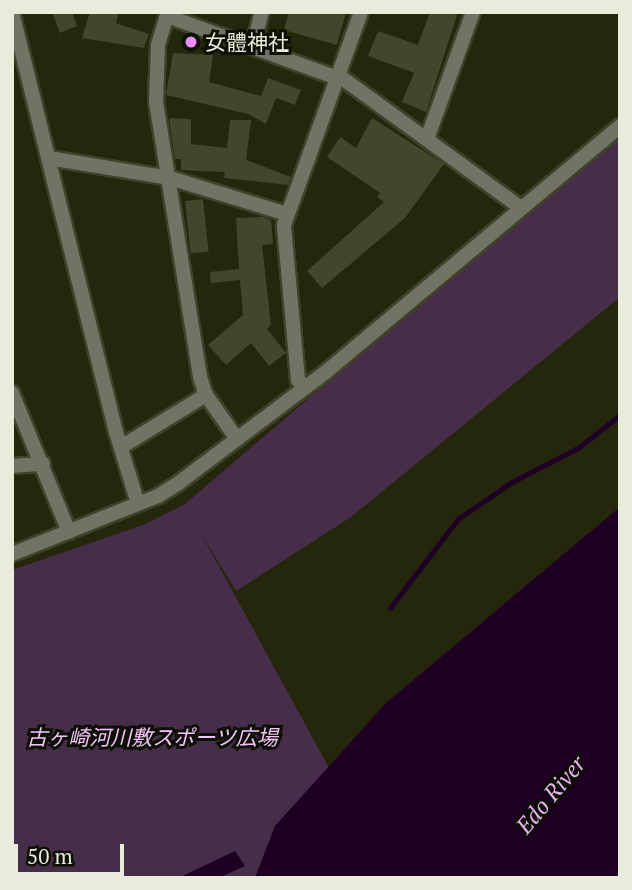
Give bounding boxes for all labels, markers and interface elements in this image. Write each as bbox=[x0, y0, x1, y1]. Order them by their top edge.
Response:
place label: 女體神社 bbox=[205, 29, 289, 55]
marker: 女體神社 bbox=[183, 34, 199, 50]
park label: 古ヶ崎河川敷スポーツ広場 bbox=[26, 724, 278, 750]
water label: Edo River bbox=[511, 751, 591, 839]
scale bar bbox=[18, 830, 128, 874]
text: 50 m bbox=[27, 842, 73, 870]

